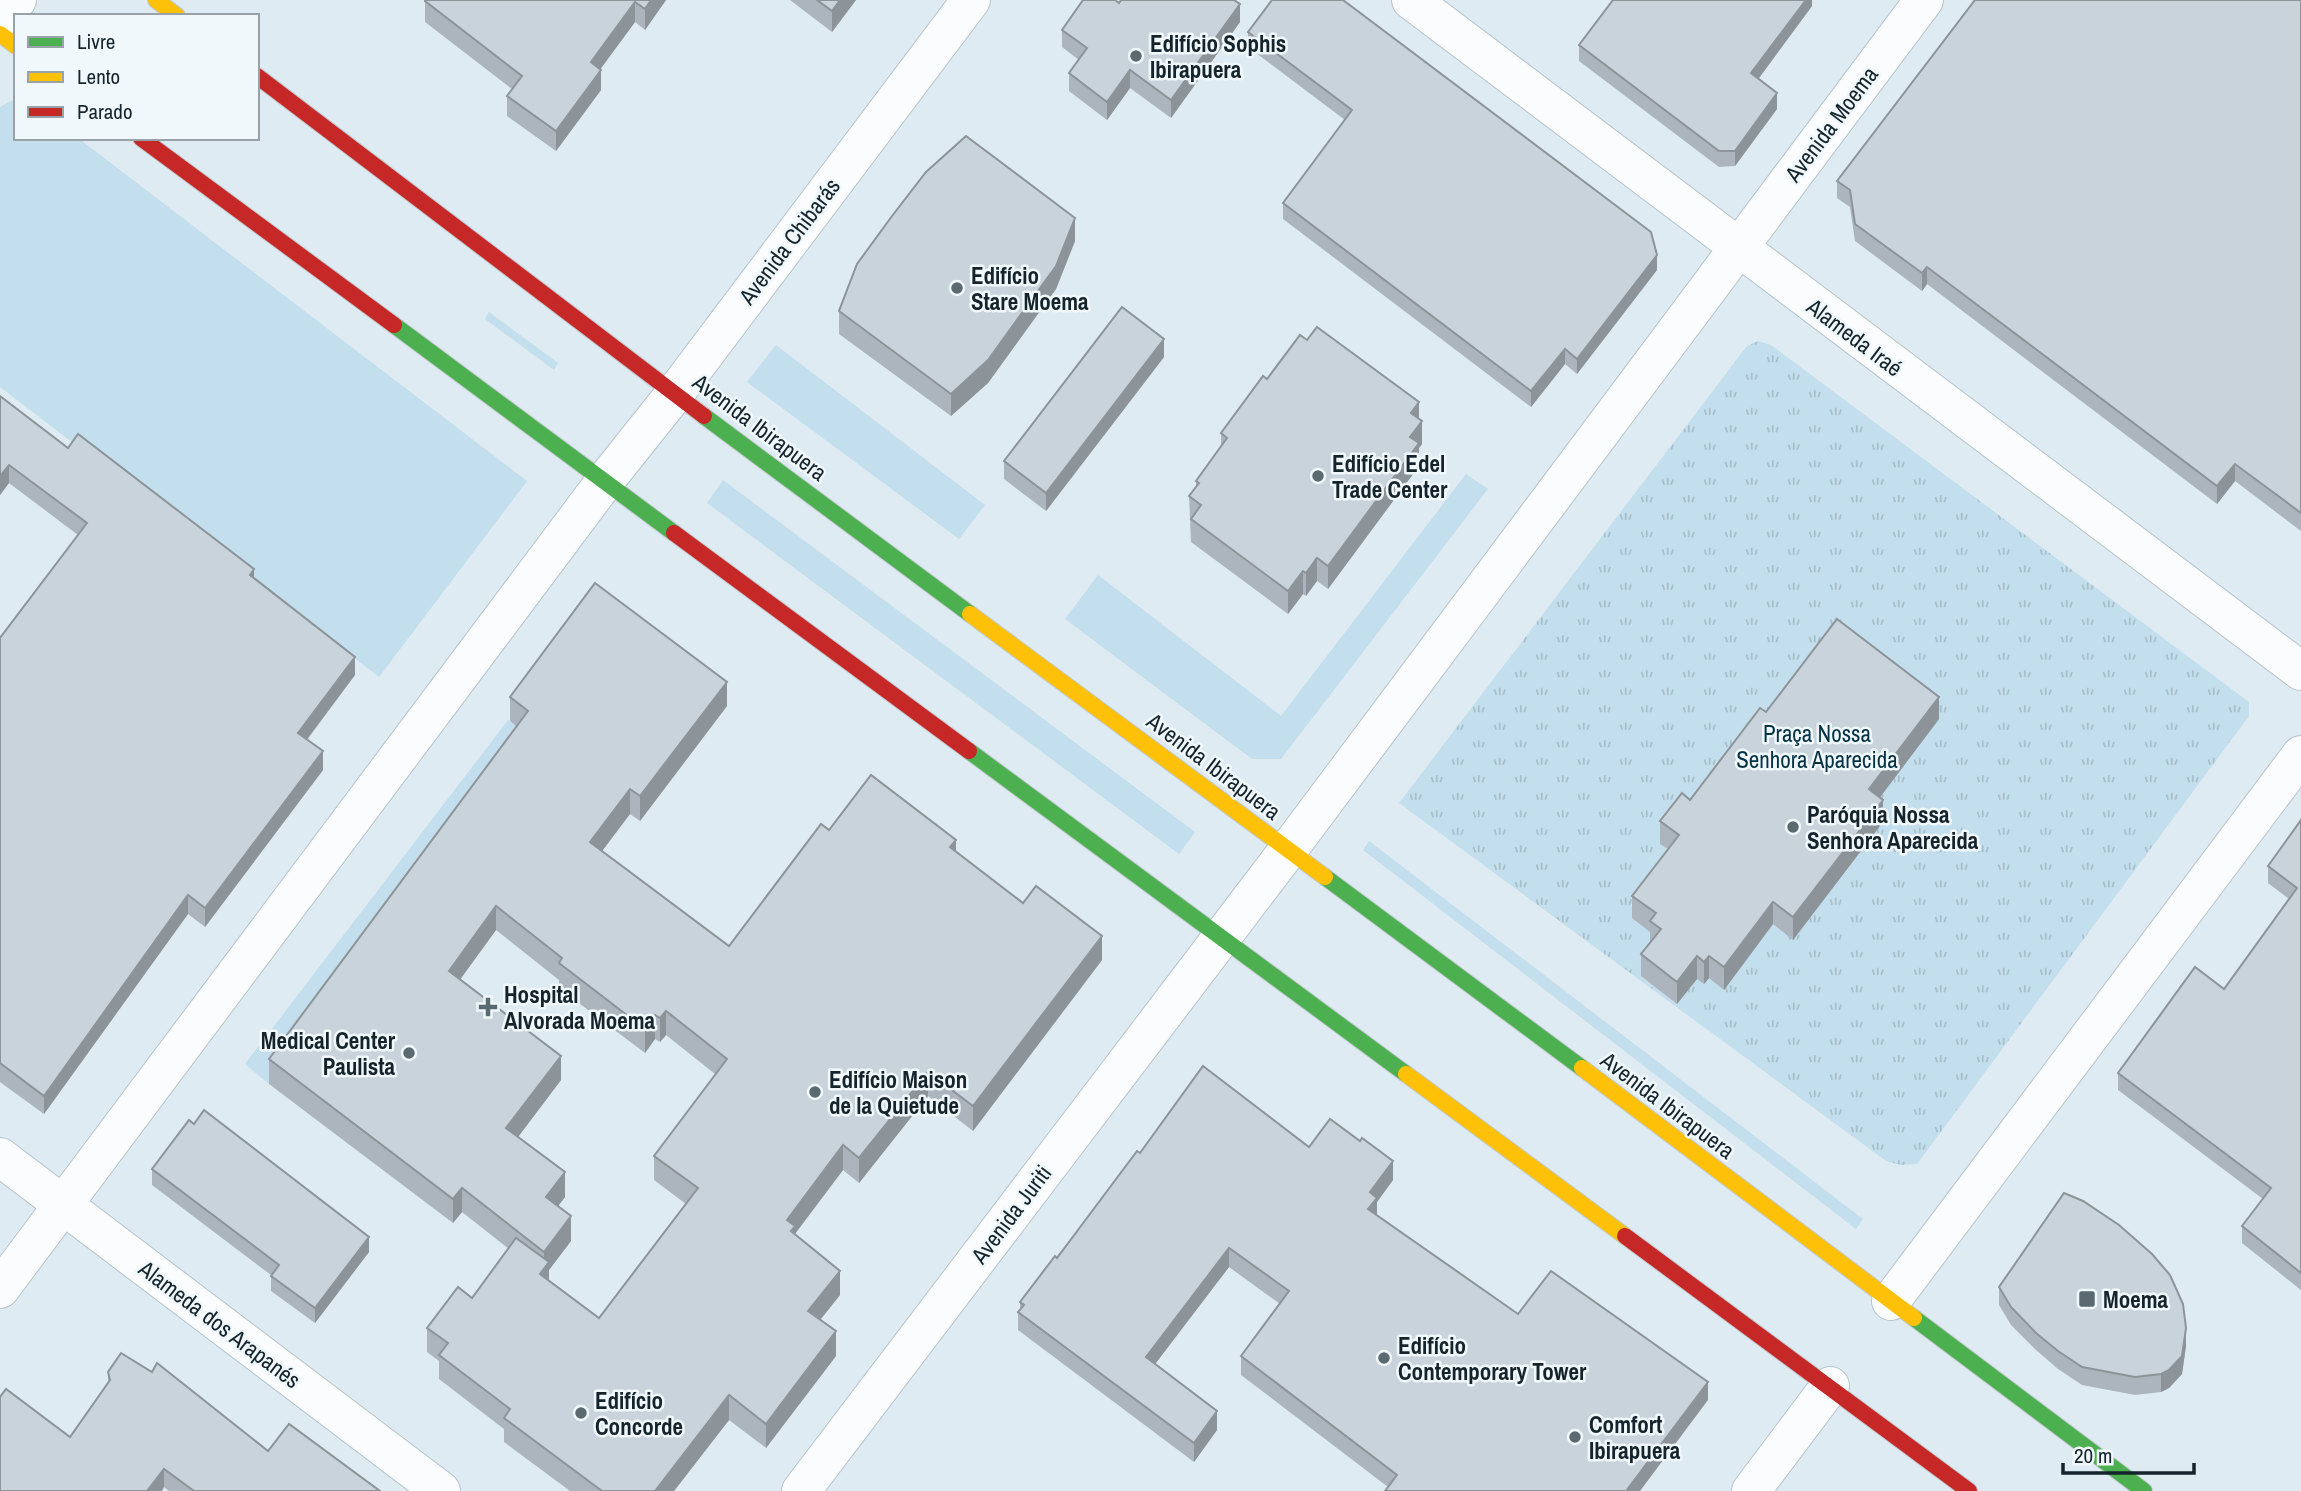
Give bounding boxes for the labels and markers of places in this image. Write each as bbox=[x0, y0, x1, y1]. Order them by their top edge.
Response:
place label: Edifício Sophis Ibirapuera bbox=[1150, 28, 1286, 85]
marker: Edifício Sophis Ibirapuera bbox=[1128, 48, 1144, 64]
place label: Edifício Stare Moema bbox=[971, 260, 1089, 317]
marker: Edifício Stare Moema bbox=[949, 280, 965, 296]
place label: Edifício Edel Trade Center bbox=[1332, 448, 1448, 505]
marker: Edifício Edel Trade Center bbox=[1310, 468, 1326, 484]
place label: Paróquia Nossa Senhora Aparecida bbox=[1807, 799, 1979, 856]
marker: Paróquia Nossa Senhora Aparecida bbox=[1785, 819, 1801, 835]
place label: Hospital Alvorada Moema bbox=[504, 979, 655, 1036]
marker: Hospital Alvorada Moema bbox=[478, 997, 498, 1017]
place label: Medical Center Paulista bbox=[261, 1025, 396, 1082]
marker: Medical Center Paulista bbox=[401, 1045, 417, 1061]
place label: Edifício Maison de la Quietude bbox=[829, 1064, 967, 1121]
marker: Edifício Maison de la Quietude bbox=[807, 1084, 823, 1100]
place label: Moema bbox=[2103, 1284, 2168, 1315]
marker: Moema bbox=[2077, 1289, 2097, 1309]
place label: Edifício Contemporary Tower bbox=[1398, 1330, 1587, 1387]
marker: Edifício Contemporary Tower bbox=[1376, 1350, 1392, 1366]
place label: Edifício Concorde bbox=[595, 1385, 683, 1442]
marker: Edifício Concorde bbox=[573, 1405, 589, 1421]
place label: Comfort Ibirapuera bbox=[1589, 1409, 1681, 1466]
marker: Comfort Ibirapuera bbox=[1567, 1429, 1583, 1445]

